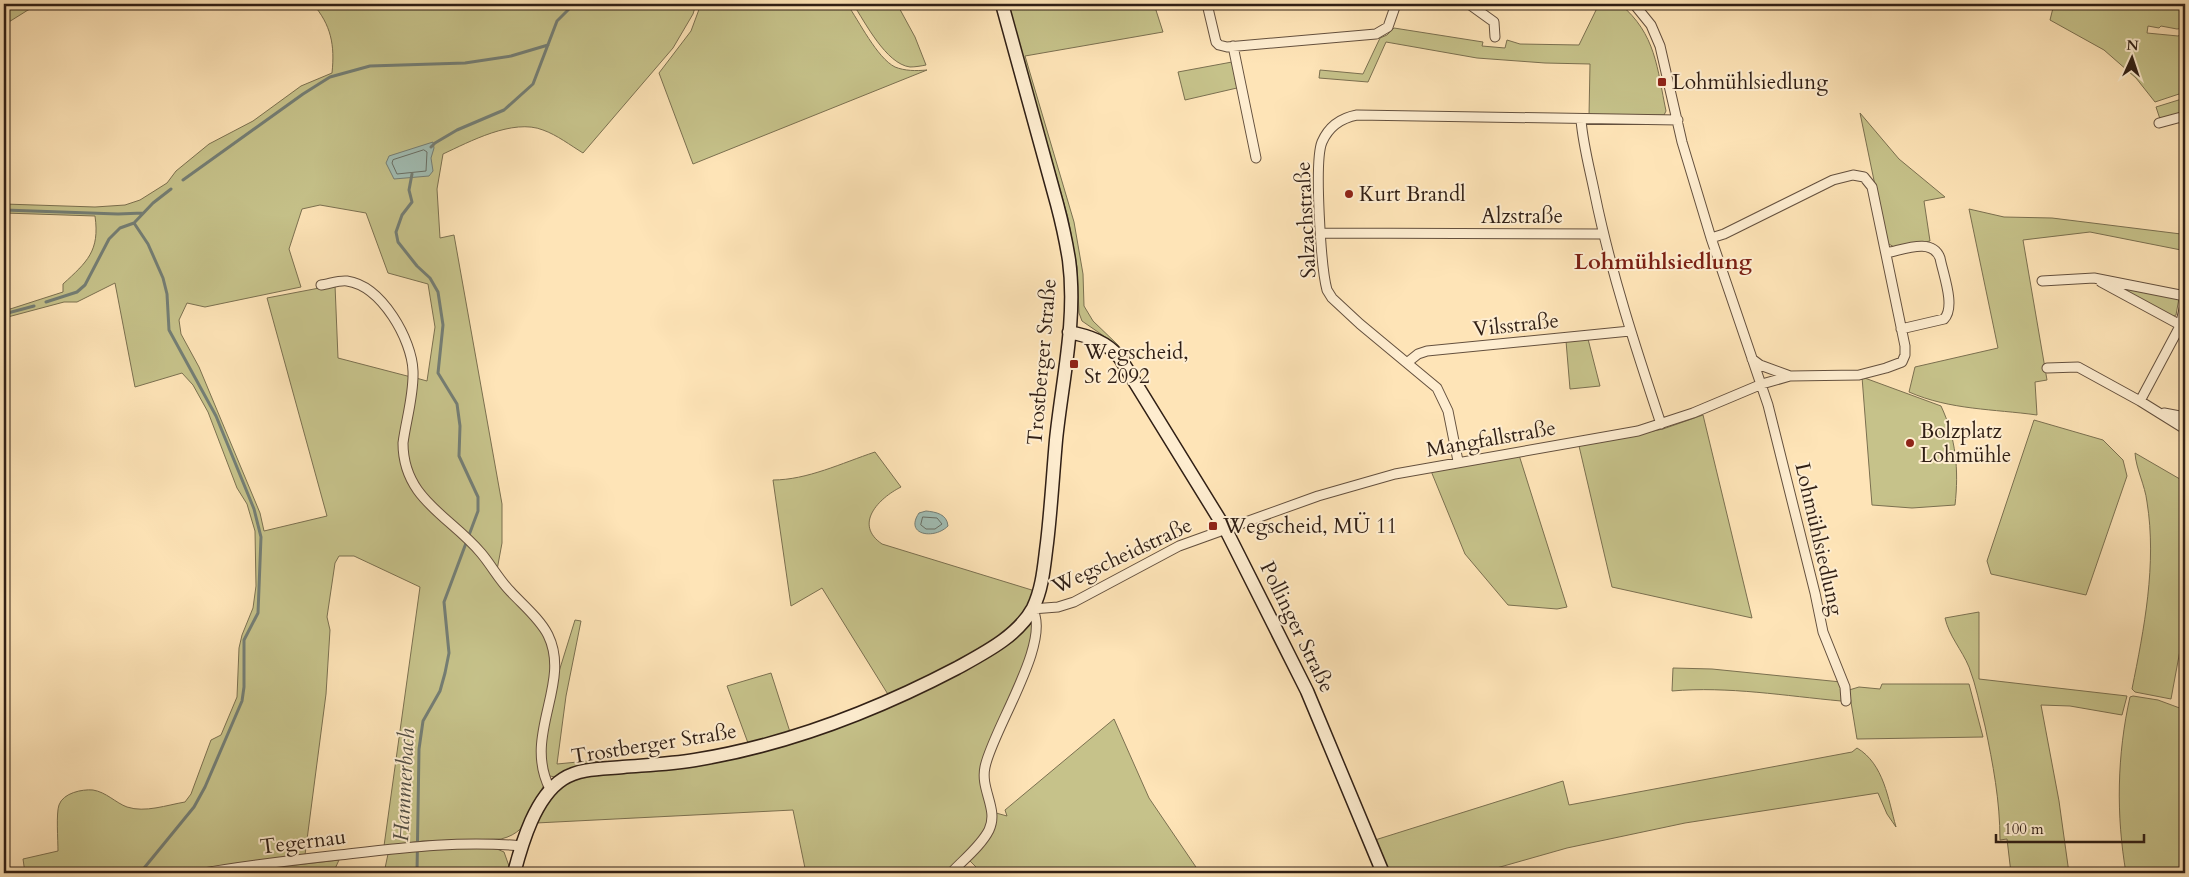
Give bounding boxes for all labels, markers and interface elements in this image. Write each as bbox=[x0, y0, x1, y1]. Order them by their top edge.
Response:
north arrow bbox=[2106, 32, 2156, 82]
text: N bbox=[2126, 36, 2139, 55]
place label: Lohmühlsiedlung bbox=[1672, 68, 1828, 97]
marker: Lohmühlsiedlung bbox=[1656, 76, 1668, 88]
street label: Salzachstraße bbox=[1288, 161, 1324, 279]
place label: Kurt Brandl bbox=[1359, 180, 1466, 209]
marker: Kurt Brandl bbox=[1343, 188, 1355, 200]
street label: Alzstraße bbox=[1481, 202, 1563, 231]
district label: Lohmühlsiedlung bbox=[1574, 247, 1753, 277]
street label: Trostberger Straße bbox=[1020, 278, 1064, 446]
street label: Vilsstraße bbox=[1472, 306, 1560, 344]
place label: Wegscheid, St 2092 bbox=[1083, 338, 1189, 391]
marker: Wegscheid, St 2092 bbox=[1068, 358, 1080, 370]
street label: Mangfallstraße bbox=[1424, 413, 1558, 465]
place label: Bolzplatz Lohmühle bbox=[1920, 417, 2011, 470]
marker: Bolzplatz Lohmühle bbox=[1904, 437, 1916, 449]
street label: Lohmühlsiedlung bbox=[1787, 460, 1851, 618]
street label: Wegscheidstraße bbox=[1046, 511, 1197, 602]
place label: Wegscheid, MÜ 11 bbox=[1222, 512, 1397, 541]
marker: Wegscheid, MÜ 11 bbox=[1207, 520, 1219, 532]
street label: Pollinger Straße bbox=[1253, 556, 1341, 698]
street label: Trostberger Straße bbox=[569, 717, 739, 771]
water label: Hammerbach bbox=[386, 727, 422, 842]
scale bar bbox=[1996, 812, 2144, 844]
text: 100 m bbox=[2004, 819, 2044, 839]
street label: Tegernau bbox=[258, 822, 348, 862]

